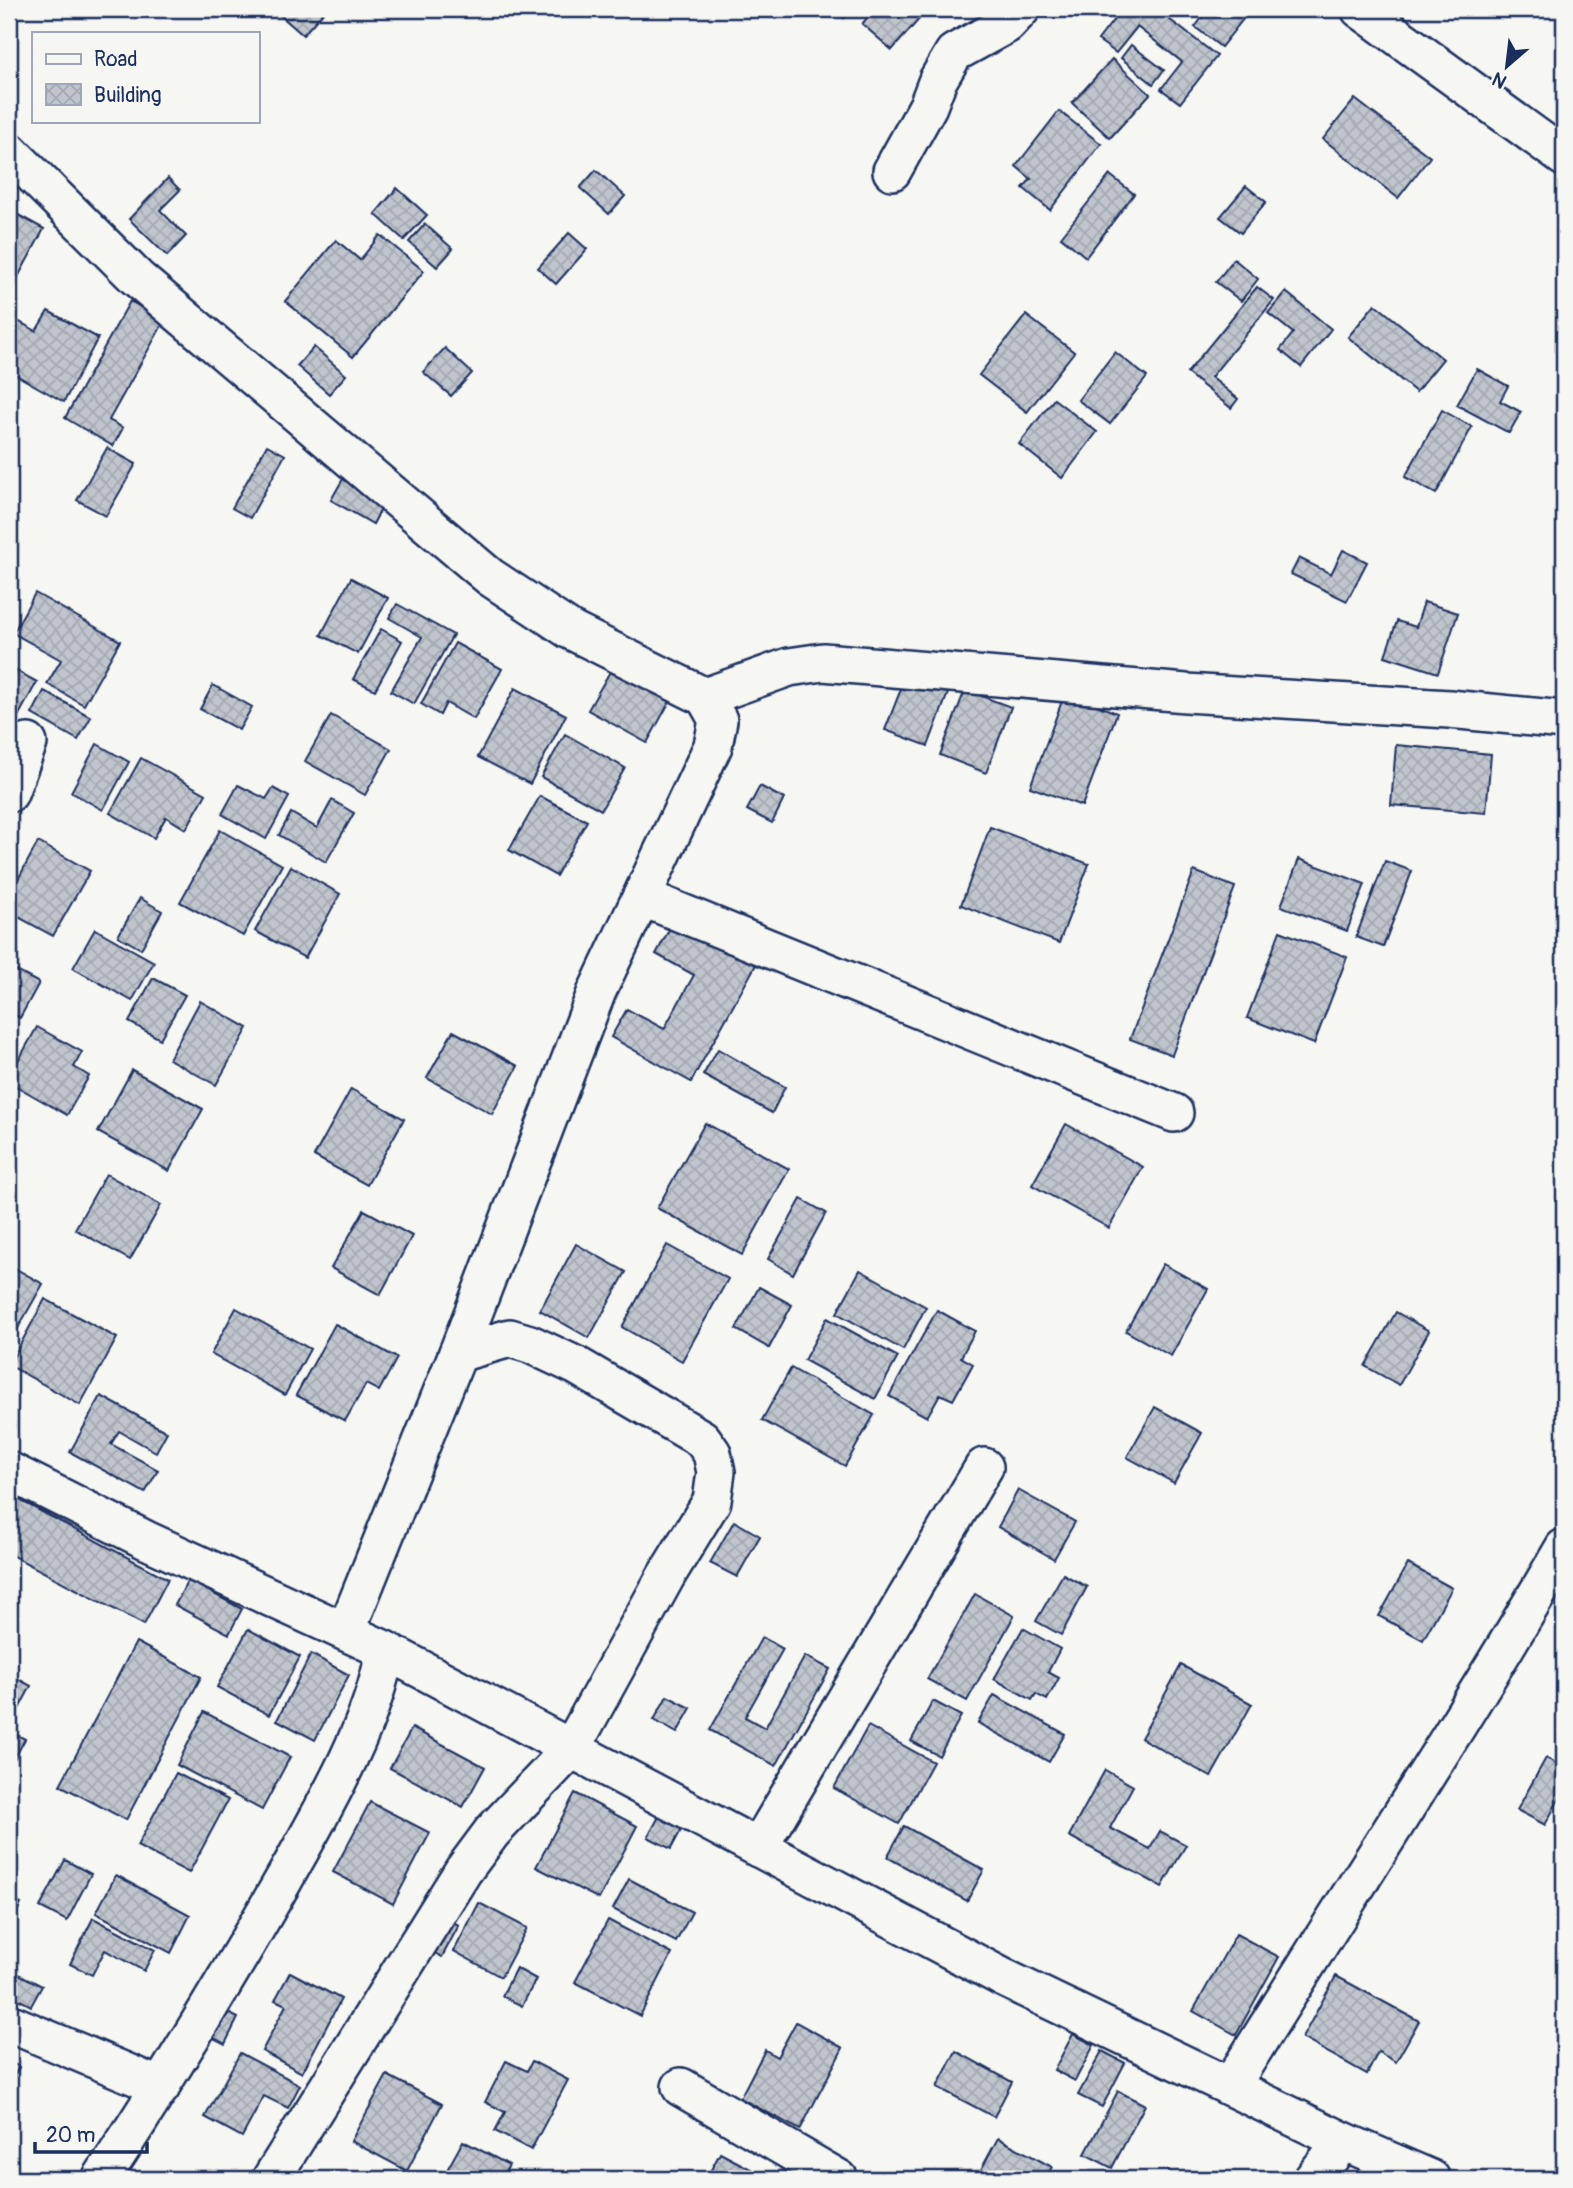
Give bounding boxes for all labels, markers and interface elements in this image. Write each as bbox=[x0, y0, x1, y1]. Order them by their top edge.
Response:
legend bbox=[32, 32, 259, 122]
north arrow bbox=[1472, 32, 1542, 102]
text: Road bbox=[94, 46, 138, 73]
text: N bbox=[1488, 66, 1511, 94]
text: Building bbox=[94, 82, 161, 109]
scale bar bbox=[35, 2111, 147, 2155]
text: 20 m bbox=[46, 2122, 95, 2149]

